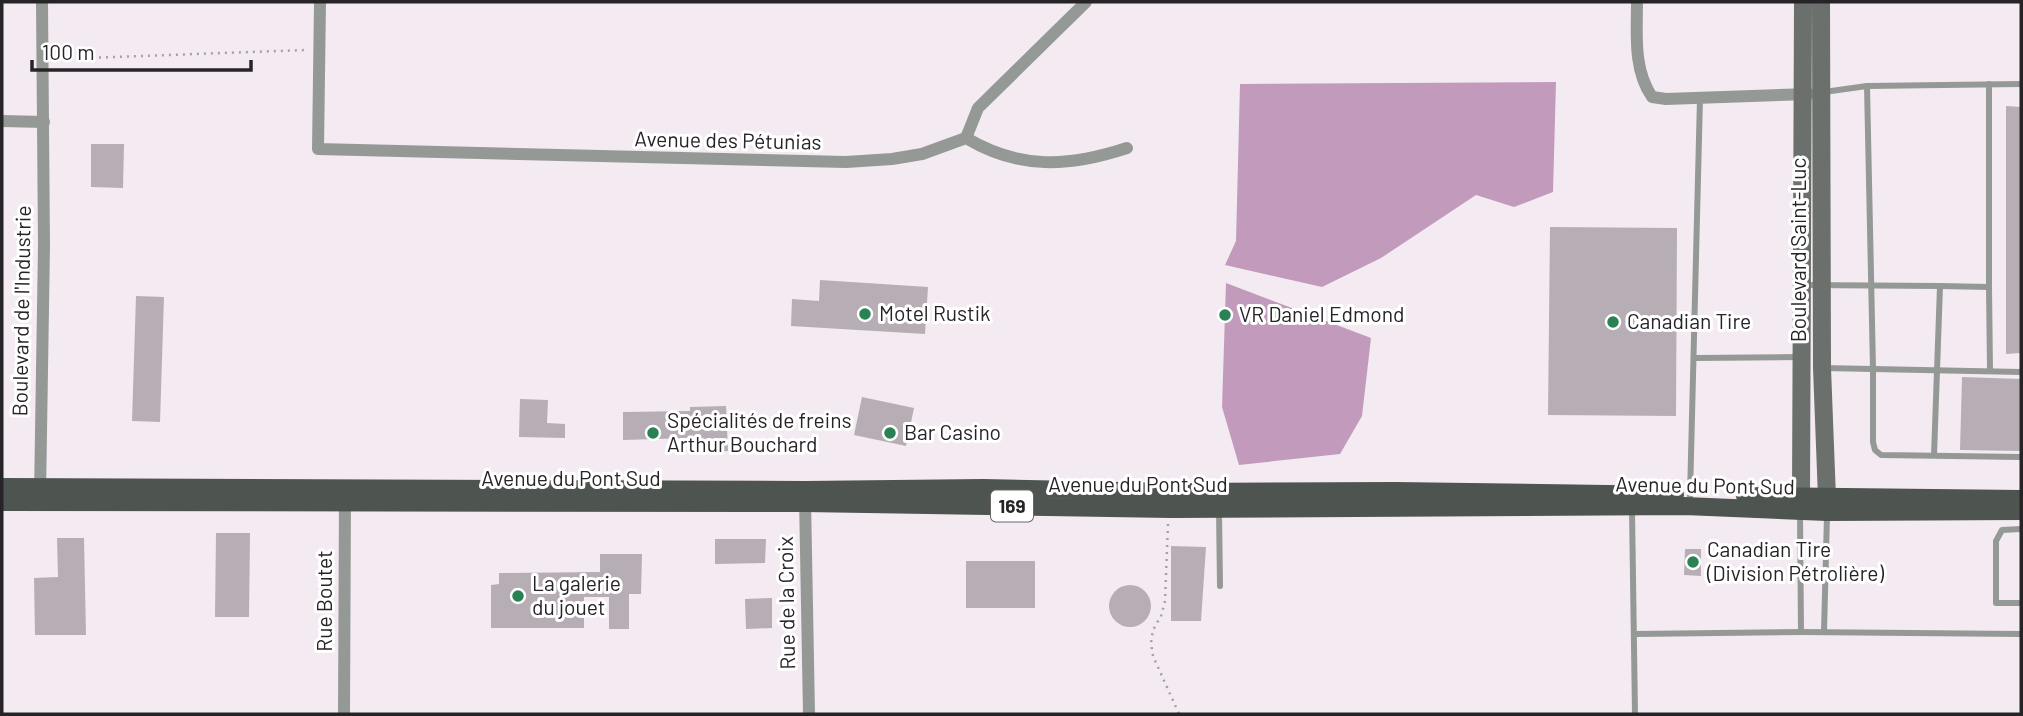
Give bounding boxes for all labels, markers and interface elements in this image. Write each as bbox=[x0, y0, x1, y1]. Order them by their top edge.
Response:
scale bar bbox=[32, 28, 250, 72]
text: 100 m bbox=[42, 39, 95, 64]
street label: Avenue des Pétunias bbox=[634, 125, 822, 154]
street label: Boulevard Saint-Luc bbox=[1785, 158, 1810, 342]
street label: Boulevard de l'Industrie bbox=[6, 205, 35, 417]
place label: Motel Rustik bbox=[879, 300, 991, 325]
place label: VR Daniel Edmond bbox=[1239, 301, 1404, 326]
marker: Motel Rustik bbox=[857, 306, 873, 322]
marker: VR Daniel Edmond bbox=[1217, 307, 1233, 323]
place label: Canadian Tire bbox=[1627, 308, 1751, 333]
marker: Canadian Tire bbox=[1605, 314, 1621, 330]
place label: Spécialités de freins Arthur Bouchard bbox=[667, 407, 852, 456]
place label: Bar Casino bbox=[904, 419, 1001, 444]
marker: Spécialités de freins Arthur Bouchard bbox=[645, 425, 661, 441]
marker: Bar Casino bbox=[882, 425, 898, 441]
street label: Avenue du Pont Sud bbox=[481, 465, 661, 490]
street label: Avenue du Pont Sud bbox=[1615, 470, 1795, 499]
street label: Avenue du Pont Sud bbox=[1048, 471, 1228, 496]
road number: 169 bbox=[991, 491, 1033, 522]
street label: Rue de la Croix bbox=[772, 536, 799, 670]
place label: Canadian Tire (Division Pétrolière) bbox=[1706, 536, 1884, 585]
street label: Rue Boutet bbox=[311, 550, 336, 652]
marker: Canadian Tire (Division Pétrolière) bbox=[1685, 554, 1701, 570]
place label: La galerie du jouet bbox=[532, 570, 621, 619]
marker: La galerie du jouet bbox=[510, 588, 526, 604]

